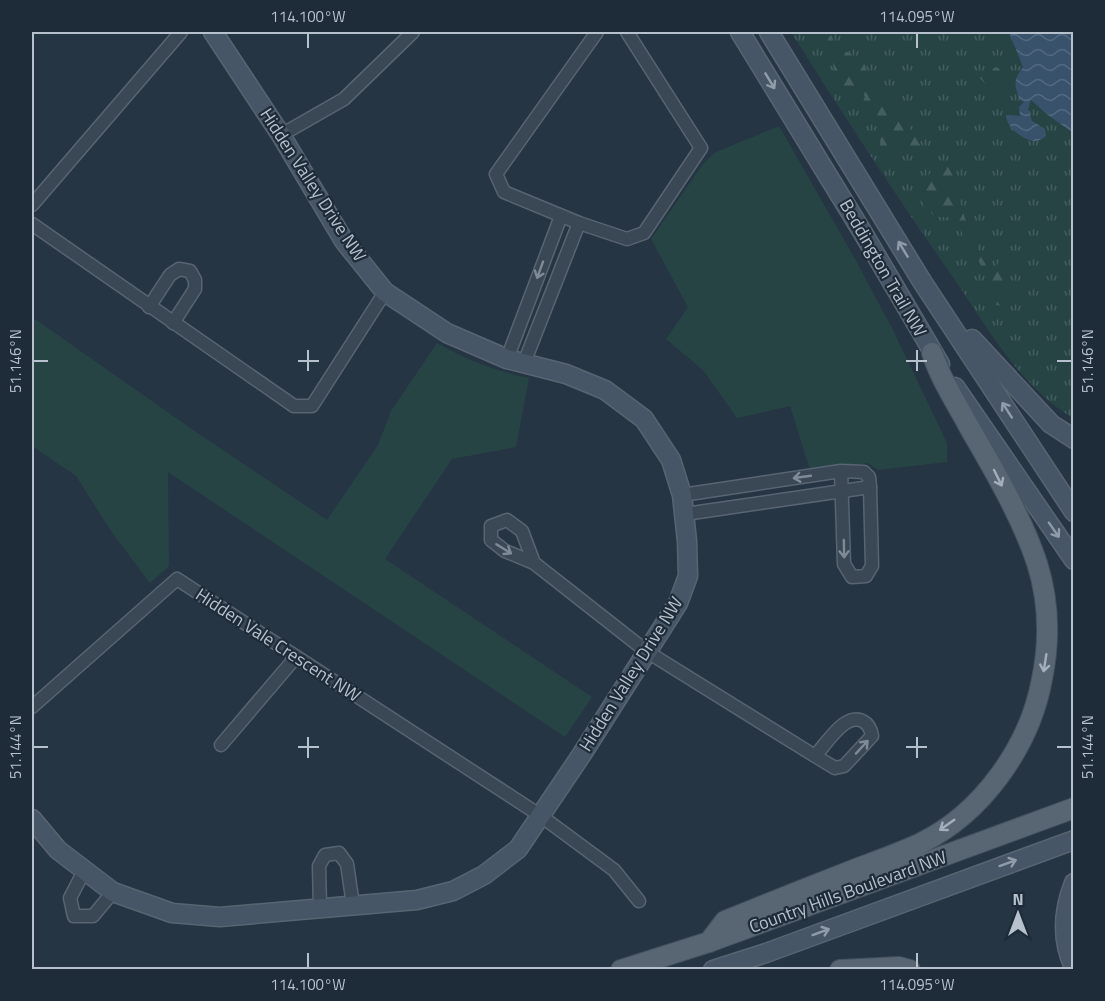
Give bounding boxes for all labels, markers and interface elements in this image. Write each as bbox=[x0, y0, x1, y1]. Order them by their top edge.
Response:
text: 114.100°W bbox=[270, 5, 346, 28]
text: 114.095°W bbox=[879, 5, 955, 28]
one-way arrow bbox=[765, 72, 777, 89]
street label: Hidden Valley Drive NW bbox=[254, 103, 373, 267]
street label: Beddington Trail NW bbox=[833, 194, 934, 342]
one-way arrow bbox=[896, 241, 908, 258]
one-way arrow bbox=[534, 261, 545, 279]
text: 51.146°N bbox=[4, 329, 27, 393]
text: 51.146°N bbox=[1076, 329, 1099, 393]
one-way arrow bbox=[1001, 402, 1013, 419]
one-way arrow bbox=[993, 469, 1004, 487]
one-way arrow bbox=[792, 472, 812, 483]
one-way arrow bbox=[1048, 521, 1060, 538]
one-way arrow bbox=[838, 539, 849, 559]
one-way arrow bbox=[495, 543, 512, 555]
street label: Hidden Vale Crescent NW bbox=[190, 581, 366, 708]
street label: Hidden Valley Drive NW bbox=[572, 591, 689, 756]
one-way arrow bbox=[1039, 653, 1050, 673]
text: 51.144°N bbox=[4, 715, 27, 779]
text: 51.144°N bbox=[1076, 715, 1099, 779]
one-way arrow bbox=[855, 740, 869, 755]
one-way arrow bbox=[940, 819, 956, 831]
street label: Country Hills Boulevard NW bbox=[745, 843, 951, 940]
one-way arrow bbox=[999, 857, 1017, 868]
north arrow bbox=[988, 884, 1048, 944]
text: N bbox=[1012, 887, 1024, 911]
one-way arrow bbox=[811, 926, 830, 937]
text: 114.100°W bbox=[270, 973, 346, 996]
text: 114.095°W bbox=[879, 973, 955, 996]

